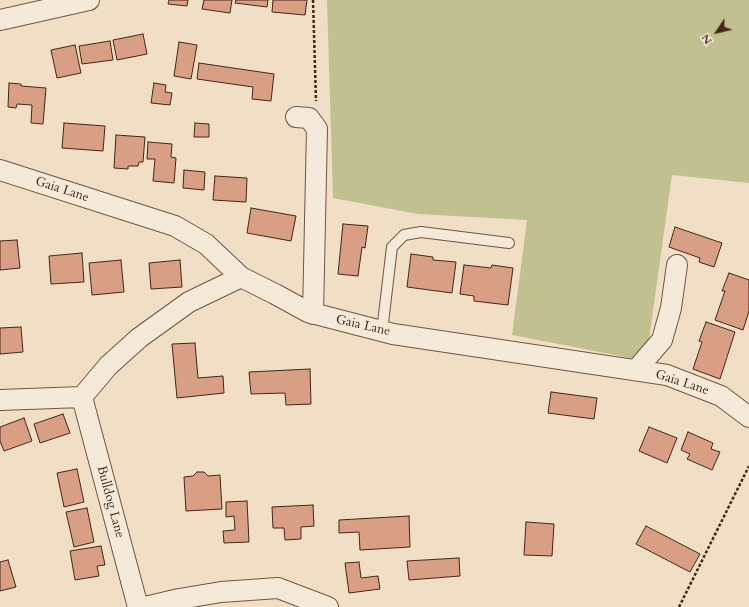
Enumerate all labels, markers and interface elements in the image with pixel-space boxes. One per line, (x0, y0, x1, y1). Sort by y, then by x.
north arrow (697, 12, 737, 52)
text: N (698, 31, 716, 47)
street label: Gaia Lane (33, 174, 91, 206)
street label: Gaia Lane (334, 312, 392, 340)
street label: Gaia Lane (653, 367, 711, 399)
street label: Bulldog Lane (93, 464, 127, 540)

